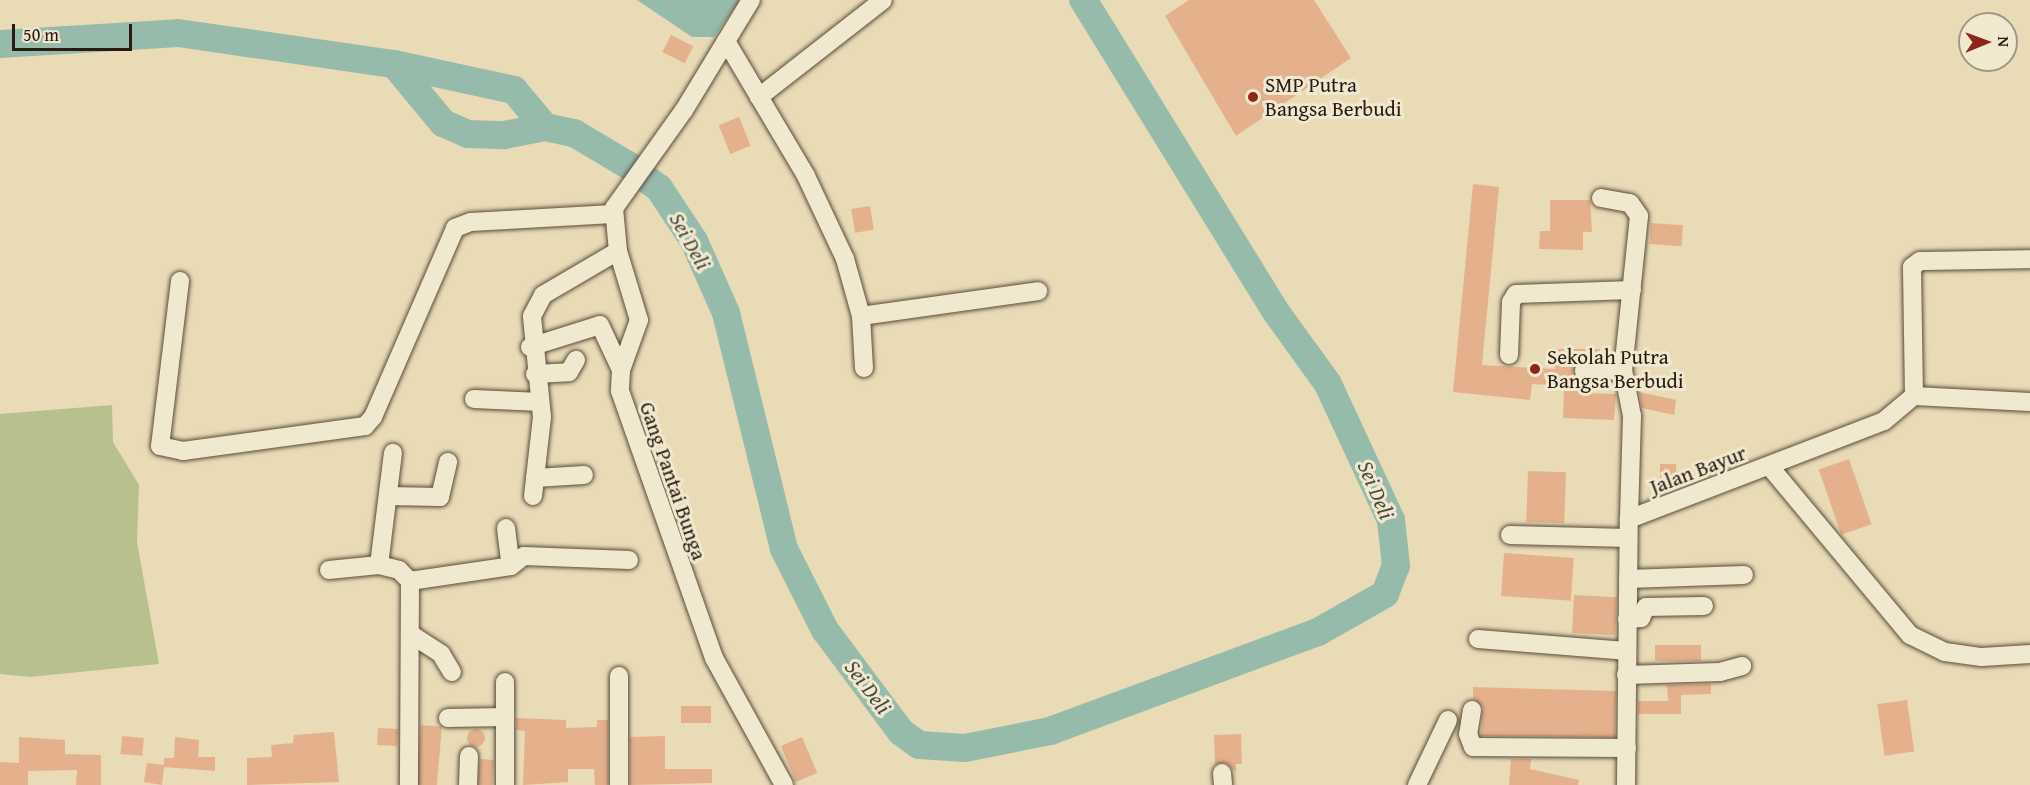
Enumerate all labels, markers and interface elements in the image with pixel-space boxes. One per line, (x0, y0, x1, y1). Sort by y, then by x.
scale bar (15, 12, 135, 50)
north arrow (1958, 12, 2018, 72)
text: 50 m (23, 21, 59, 48)
text: N (1992, 36, 2016, 47)
place label: SMP Putra Bangsa Berbudi (1265, 72, 1402, 122)
marker: SMP Putra Bangsa Berbudi (1246, 90, 1260, 104)
water label: Sei Deli (664, 208, 716, 274)
place label: Sekolah Putra Bangsa Berbudi (1547, 344, 1684, 394)
marker: Sekolah Putra Bangsa Berbudi (1528, 362, 1542, 376)
street label: Gang Pantai Bunga (634, 399, 712, 563)
street label: Jalan Bayur (1646, 440, 1750, 500)
water label: Sei Deli (1352, 457, 1400, 523)
water label: Sei Deli (839, 655, 897, 719)

